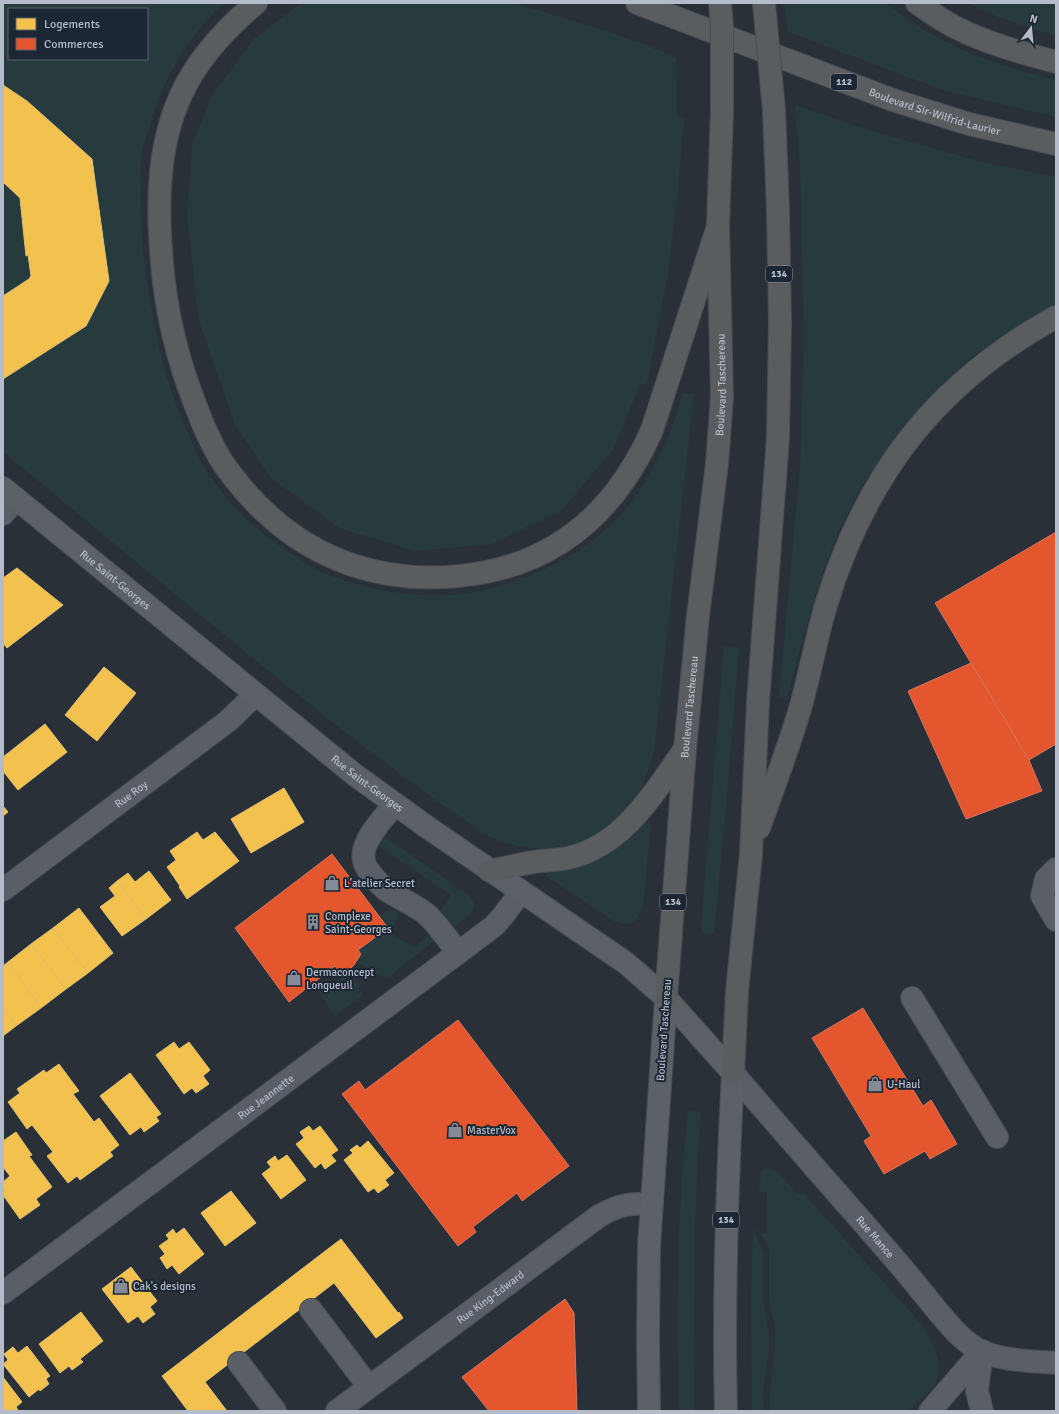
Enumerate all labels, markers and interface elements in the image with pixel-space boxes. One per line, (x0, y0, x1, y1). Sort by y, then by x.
legend (8, 8, 148, 60)
north arrow (1011, 8, 1051, 48)
text: N (1028, 12, 1039, 26)
text: Logements (44, 17, 100, 32)
text: Commerces (44, 37, 104, 52)
road number: 112 (831, 74, 857, 90)
street label: Boulevard Sir-Wilfrid-Laurier (867, 85, 1002, 138)
road number: 134 (766, 266, 792, 282)
street label: Boulevard Taschereau (713, 333, 729, 436)
street label: Rue Saint-Georges (77, 547, 153, 612)
street label: Boulevard Taschereau (678, 655, 701, 758)
street label: Rue Saint-Georges (329, 752, 406, 815)
street label: Rue Roy (112, 777, 151, 810)
shop icon: L'atelier Secret (323, 874, 341, 892)
place label: L'atelier Secret (344, 877, 415, 890)
road number: 134 (660, 894, 686, 910)
place label: Complexe Saint-Georges (325, 910, 392, 936)
building icon: Complexe Saint-Georges (304, 913, 322, 931)
place label: Dermaconcept Longueuil (306, 966, 374, 992)
shop icon: Dermaconcept Longueuil (285, 969, 303, 987)
street label: Boulevard Taschereau (654, 979, 674, 1081)
street label: Rue Jeannette (235, 1071, 296, 1122)
shop icon: U-Haul (866, 1075, 884, 1093)
place label: U-Haul (887, 1078, 920, 1091)
shop icon: MasterVox (446, 1121, 464, 1139)
place label: MasterVox (467, 1124, 516, 1137)
road number: 134 (713, 1212, 739, 1228)
street label: Rue Mance (853, 1213, 897, 1260)
street label: Rue King-Edward (454, 1268, 527, 1326)
shop icon: Cak's designs (112, 1277, 130, 1295)
place label: Cak's designs (133, 1280, 196, 1293)

